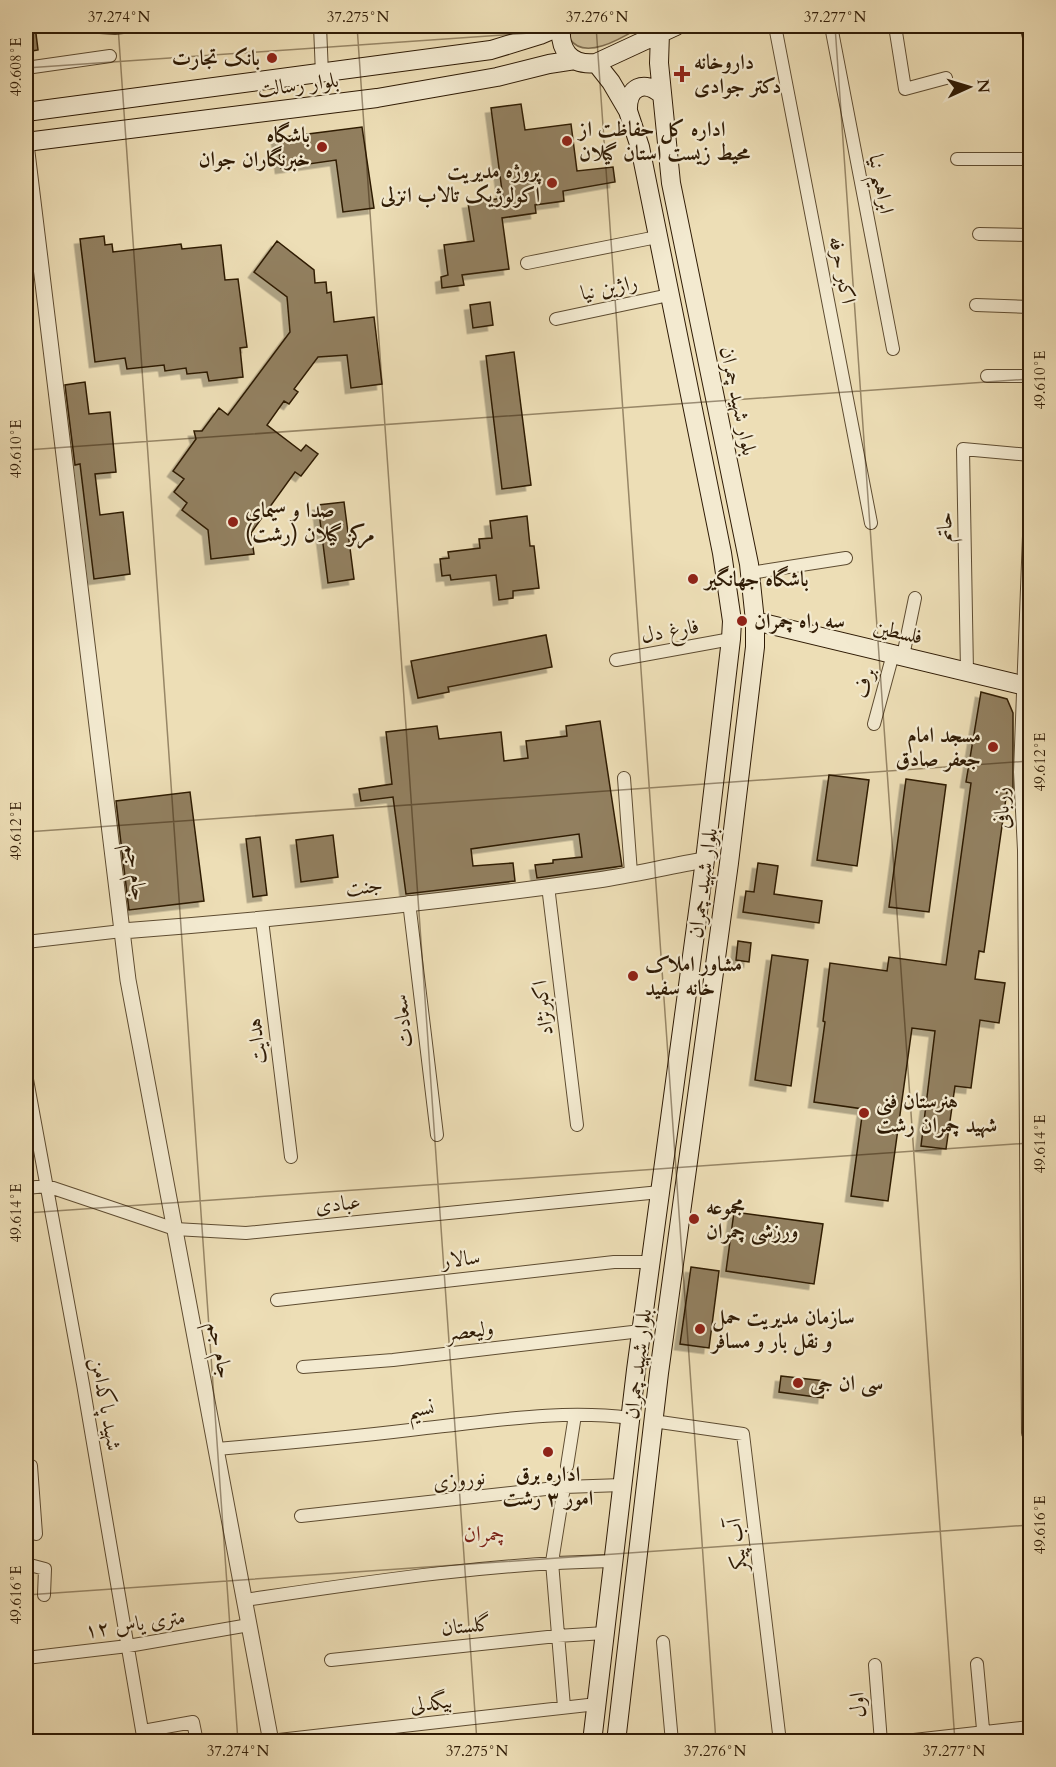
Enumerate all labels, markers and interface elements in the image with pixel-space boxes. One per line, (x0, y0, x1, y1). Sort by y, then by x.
text: 37.274°N (88, 7, 151, 27)
text: 37.275°N (327, 7, 390, 27)
text: 37.276°N (566, 7, 629, 27)
text: 37.277°N (804, 7, 867, 27)
text: 49.608°E (6, 37, 26, 97)
place label: بانک تجارت (172, 44, 260, 73)
place label: داروخانه دکتر جوادی (694, 48, 781, 101)
marker: بانک تجارت (265, 51, 279, 65)
north arrow (939, 57, 999, 117)
street label: بلوار رسالت (256, 66, 340, 104)
marker: داروخانه دکتر جوادی (675, 67, 689, 81)
text: N (972, 78, 994, 94)
place label: اداره کل حفاظت از محیط زیست استان گیلان (577, 115, 751, 168)
place label: باشگاه خبرنگاران جوان (199, 121, 310, 174)
marker: اداره کل حفاظت از محیط زیست استان گیلان (560, 134, 574, 148)
marker: باشگاه خبرنگاران جوان (315, 140, 329, 154)
street label: ابراهیم نیا (855, 152, 901, 217)
place label: پروژه مدیریت اکولوژیک تالاب انزلی (380, 157, 542, 210)
marker: پروژه مدیریت اکولوژیک تالاب انزلی (545, 176, 559, 190)
street label: اکبر حرفه (821, 234, 863, 306)
street label: راژین نیا (578, 268, 640, 308)
street label: بلوار شهید چمران (712, 344, 764, 458)
text: 49.610°E (1030, 350, 1050, 410)
text: 49.610°E (6, 419, 26, 479)
place label: صدا و سیمای مرکز گیلان (رشت) (245, 496, 375, 549)
street label: حاتم (930, 512, 963, 542)
marker: صدا و سیمای مرکز گیلان (رشت) (226, 515, 240, 529)
place label: باشگاه جهانگیر (703, 565, 809, 594)
marker: باشگاه جهانگیر (686, 572, 700, 586)
place label: سه راه چمران (754, 607, 845, 636)
street label: فارغ دل (639, 612, 702, 653)
street label: فلسطین (870, 612, 926, 652)
marker: سه راه چمران (735, 614, 749, 628)
street label: برف (847, 664, 883, 702)
place label: مسجد امام جعفر صادق (895, 721, 981, 774)
text: 49.612°E (1030, 732, 1050, 792)
marker: مسجد امام جعفر صادق (986, 740, 1000, 754)
street label: زربافی (987, 786, 1017, 830)
text: 49.612°E (6, 801, 26, 861)
street label: بلوار شهید چمران (681, 826, 725, 940)
street label: جام جم (113, 842, 154, 903)
street label: جنت (344, 870, 384, 904)
place label: مشاور املاک خانه سفید (645, 950, 742, 1003)
marker: مشاور املاک خانه سفید (626, 969, 640, 983)
street label: اکبرنژاد (525, 979, 561, 1037)
street label: سعادت (385, 993, 421, 1049)
street label: هدایت (240, 1016, 274, 1066)
place label: هنرستان فنی شهید چمران رشت (876, 1087, 997, 1140)
marker: هنرستان فنی شهید چمران رشت (857, 1106, 871, 1120)
text: 49.614°E (1030, 1114, 1050, 1174)
text: 49.614°E (6, 1183, 26, 1243)
street label: عبادی (314, 1187, 362, 1221)
place label: مجموعه ورزشی چمران (706, 1193, 798, 1246)
marker: مجموعه ورزشی چمران (687, 1212, 701, 1226)
street label: سالار (438, 1243, 482, 1276)
place label: سازمان مدیریت حمل و نقل بار و مسافر (710, 1303, 855, 1356)
street label: بلوار شهید چمران (617, 1307, 659, 1421)
street label: ولیعصر (443, 1314, 495, 1349)
street label: جام جم (195, 1319, 240, 1382)
marker: سازمان مدیریت حمل و نقل بار و مسافر (693, 1322, 707, 1336)
street label: شهید پاکدامن (84, 1355, 128, 1453)
place label: سی ان جی (809, 1369, 883, 1398)
marker: سی ان جی (791, 1376, 805, 1390)
street label: نسیم (406, 1393, 437, 1431)
marker: اداره برق امور ۳ رشت (541, 1445, 555, 1459)
place label: اداره برق امور ۳ رشت (503, 1460, 593, 1513)
street label: نوروزی (431, 1463, 487, 1497)
text: 49.616°E (1030, 1495, 1050, 1555)
street label: آب پیکر (719, 1514, 755, 1575)
district label: چمران (464, 1519, 504, 1549)
text: 49.616°E (6, 1565, 26, 1625)
street label: ۱۲ متری یاس (83, 1603, 187, 1645)
street label: گلستان (440, 1609, 492, 1643)
street label: بیگدلی (409, 1686, 453, 1720)
street label: اول (842, 1691, 874, 1719)
text: 37.274°N (207, 1741, 270, 1761)
text: 37.275°N (446, 1741, 509, 1761)
text: 37.276°N (684, 1741, 747, 1761)
text: 37.277°N (923, 1741, 986, 1761)

